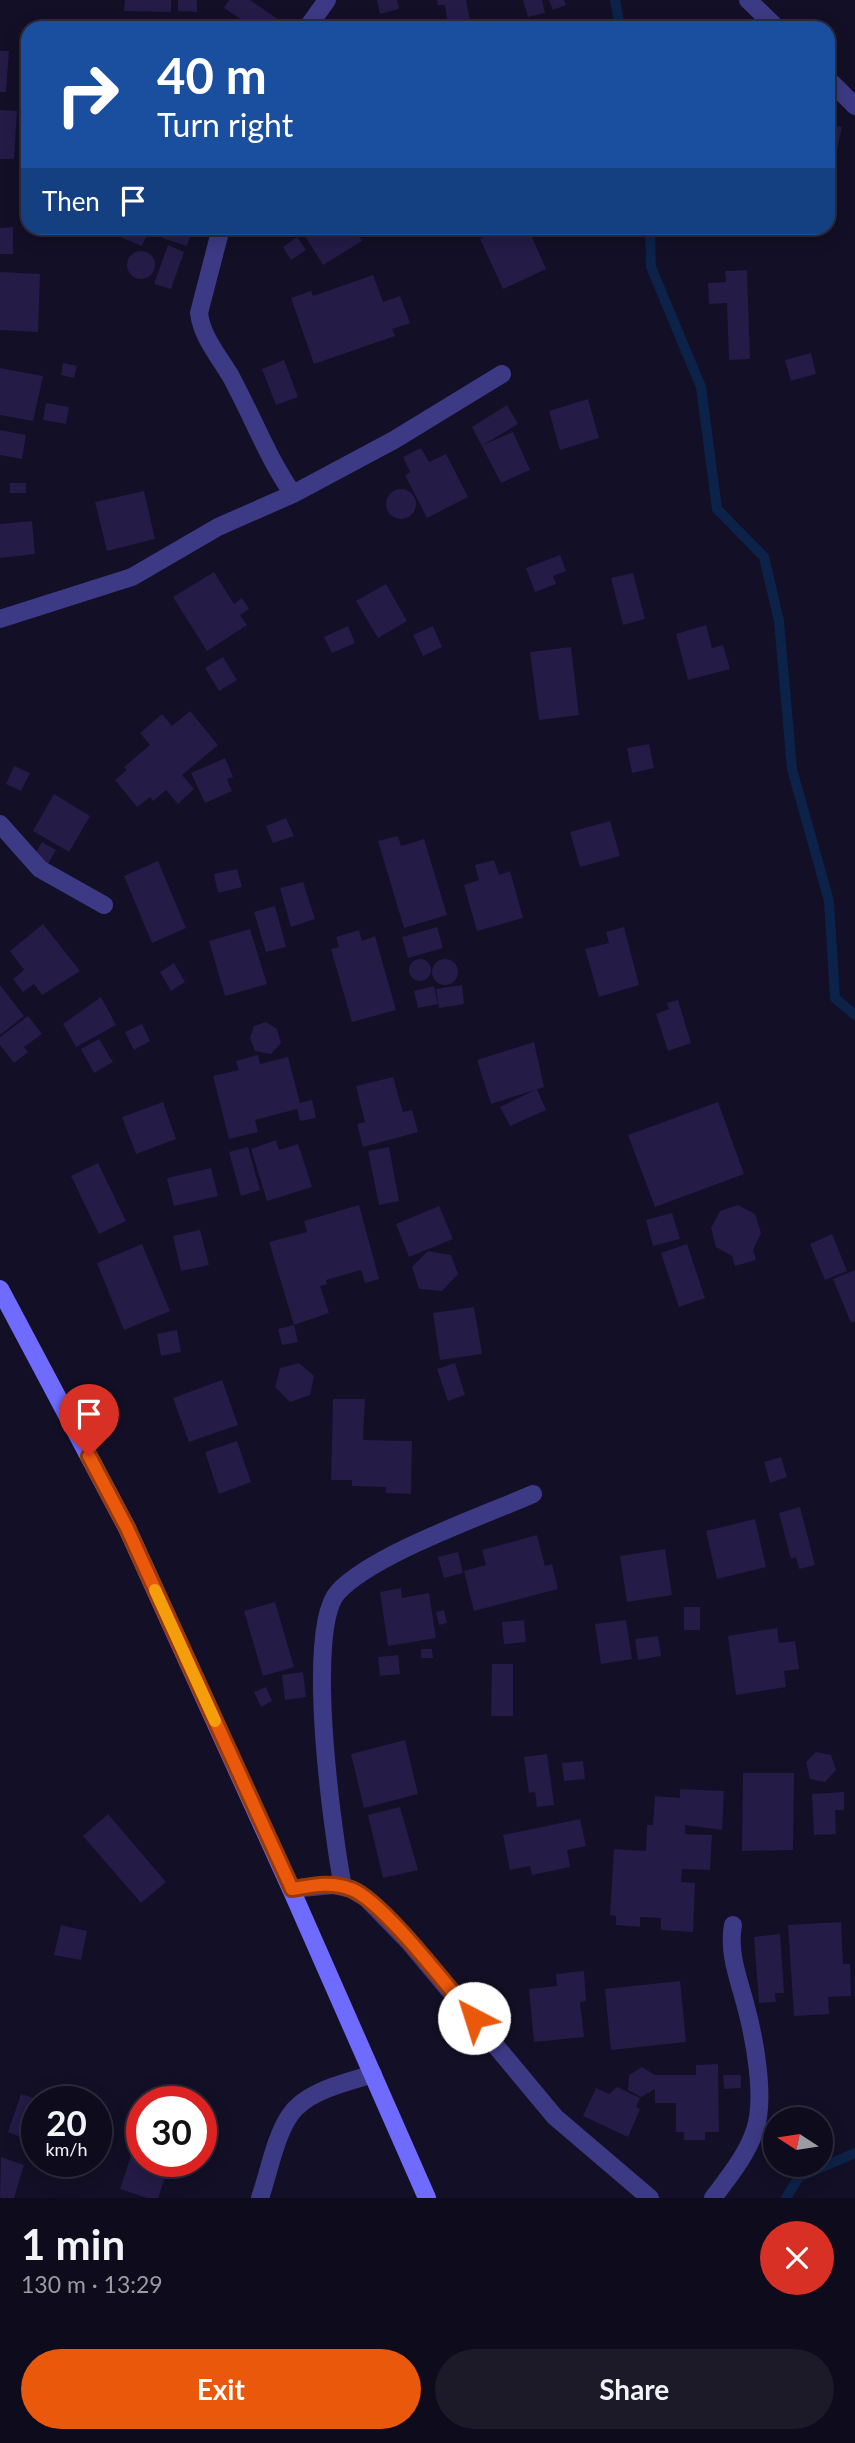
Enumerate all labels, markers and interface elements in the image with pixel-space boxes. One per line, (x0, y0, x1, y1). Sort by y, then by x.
text: 40 m (157, 46, 267, 104)
icon: right (42, 49, 133, 140)
text: Turn right (157, 105, 293, 144)
icon: arrive (114, 182, 152, 220)
text: Then (42, 185, 100, 217)
pin (59, 1384, 119, 1456)
icon: arrive (70, 1395, 108, 1433)
position arrow (437, 1981, 511, 2055)
speed limit sign: 30 (126, 2086, 217, 2177)
text: 20 (46, 2101, 87, 2143)
north arrow (763, 2107, 833, 2177)
map controls (763, 2107, 833, 2177)
text: km/h (45, 2138, 88, 2160)
text: 1 min (21, 2219, 125, 2269)
button: close (760, 2221, 834, 2295)
text: 130 m · 13:29 (21, 2270, 163, 2298)
button: Exit (21, 2349, 421, 2429)
button: Share (435, 2349, 834, 2429)

